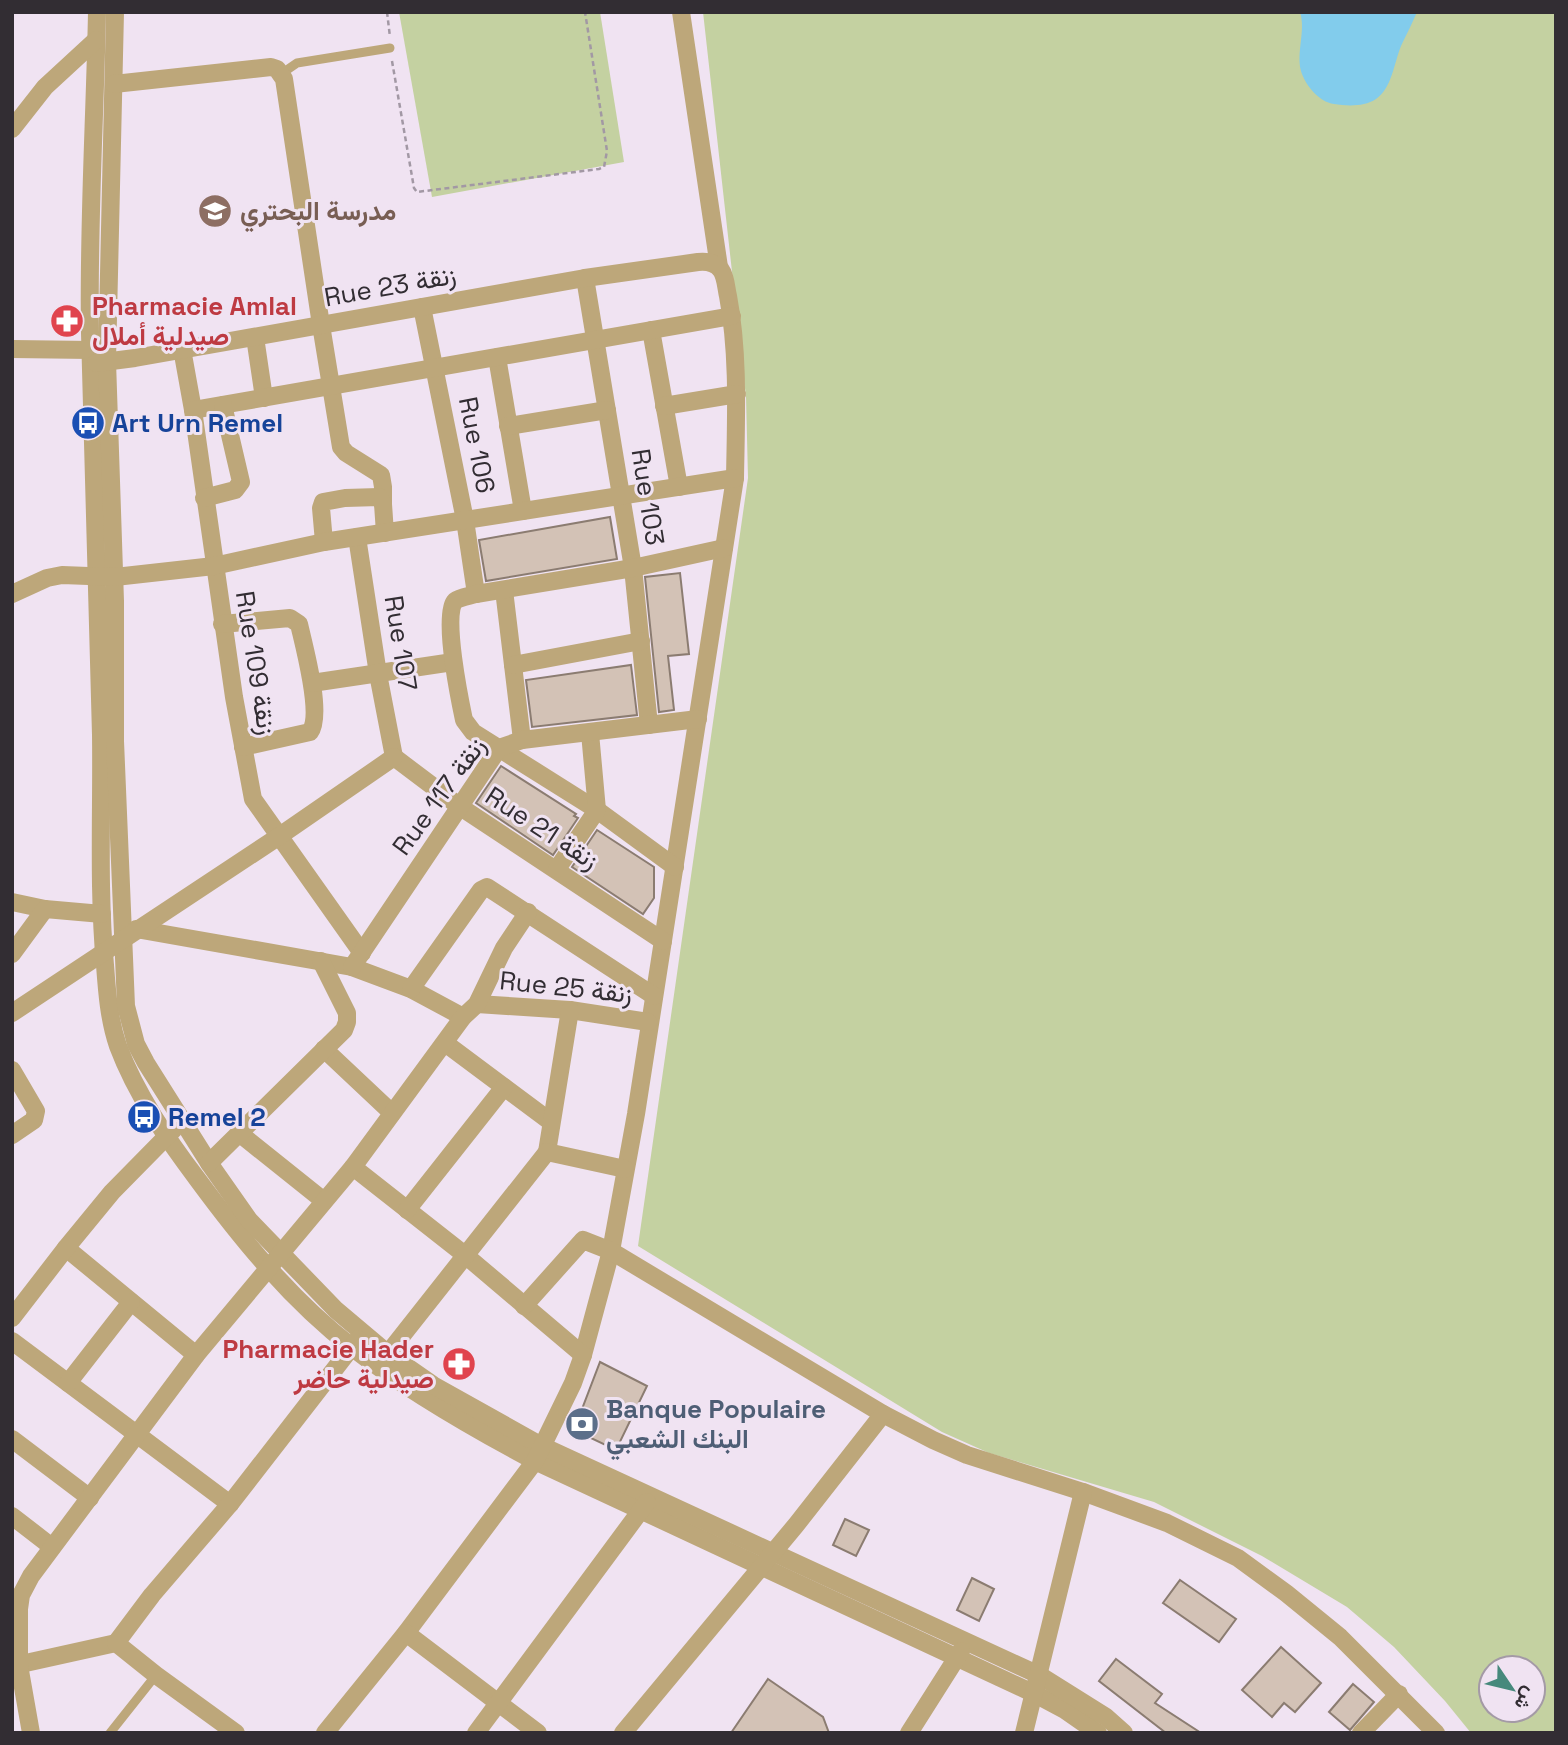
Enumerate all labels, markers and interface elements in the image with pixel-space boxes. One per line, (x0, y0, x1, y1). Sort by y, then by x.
school or university icon: مدرسة البحتري (196, 192, 234, 230)
place label: مدرسة البحتري (240, 194, 397, 233)
street label: Rue 23 زنقة (321, 258, 459, 314)
place label: Pharmacie Amlal صيدلية أملال (92, 289, 297, 353)
pharmacy icon: Pharmacie Amlal صيدلية أملال (48, 302, 86, 340)
street label: Rue 106 (451, 394, 503, 496)
bus stop icon: Art Urn Remel (69, 404, 107, 442)
place label: Art Urn Remel (112, 406, 283, 440)
street label: Rue 103 (624, 446, 672, 548)
street label: Rue 109 زنقة (228, 588, 284, 738)
street label: Rue 107 (377, 593, 425, 693)
street label: Rue 117 زنقة (385, 730, 493, 862)
street label: Rue 21 زنقة (479, 779, 605, 877)
street label: Rue 25 زنقة (498, 963, 634, 1011)
bus stop icon: Remel 2 (125, 1098, 163, 1136)
place label: Remel 2 (168, 1100, 266, 1134)
place label: Pharmacie Hader صيدلية حاضر (223, 1332, 434, 1396)
pharmacy icon: Pharmacie Hader صيدلية حاضر (440, 1345, 478, 1383)
place label: Banque Populaire البنك الشعبي (606, 1392, 826, 1461)
bank icon: Banque Populaire البنك الشعبي (563, 1405, 601, 1443)
north arrow (1477, 1654, 1547, 1724)
text: ش (1509, 1682, 1542, 1715)

